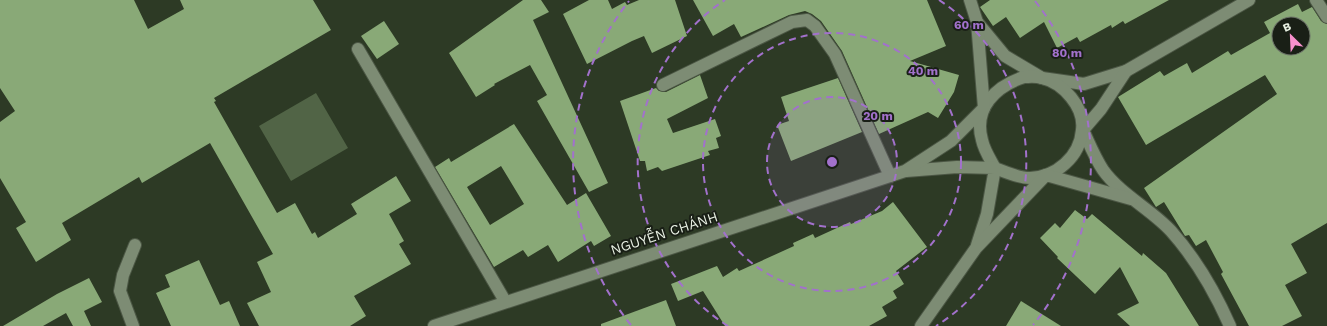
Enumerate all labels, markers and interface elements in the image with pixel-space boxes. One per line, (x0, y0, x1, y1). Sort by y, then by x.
north arrow (1271, 16, 1311, 56)
text: 60 m (954, 18, 984, 32)
text: B (1281, 20, 1294, 35)
text: 80 m (1052, 46, 1082, 60)
text: 40 m (908, 64, 938, 78)
text: 20 m (863, 109, 893, 123)
centre of rings (825, 155, 839, 169)
street label: NGUYỄN CHÁNH (608, 206, 720, 258)

